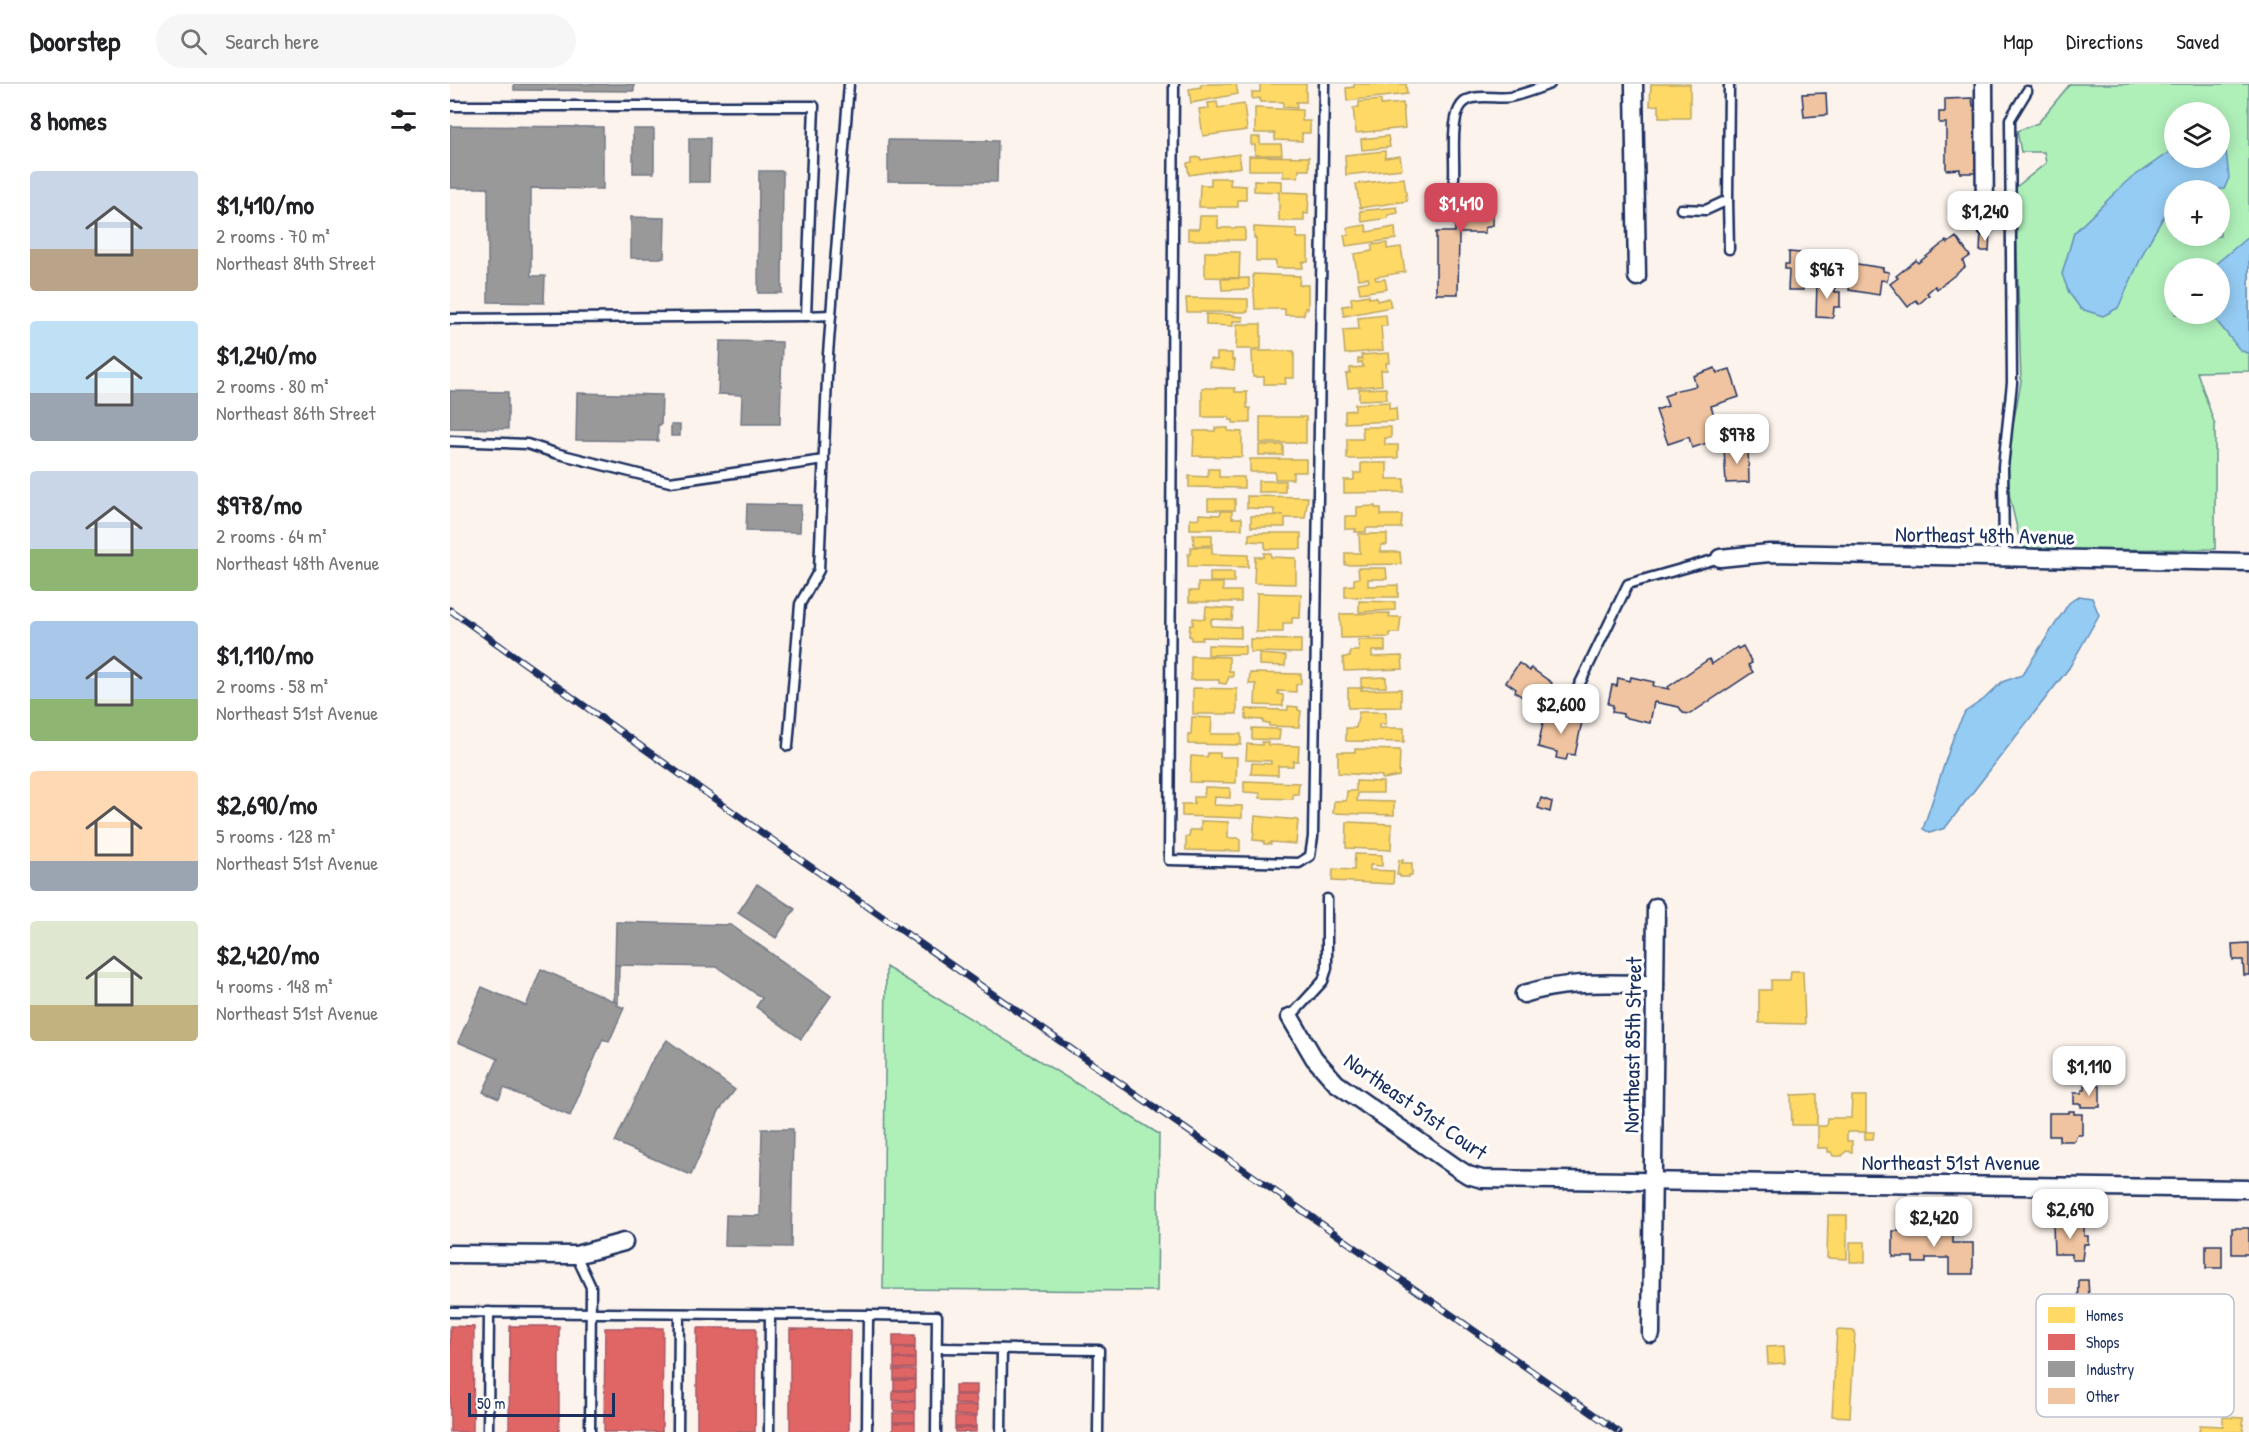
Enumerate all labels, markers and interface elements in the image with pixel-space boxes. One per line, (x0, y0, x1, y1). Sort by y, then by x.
search box (156, 14, 576, 68)
text: Doorstep (30, 22, 120, 60)
icon: search (177, 25, 210, 58)
text: Search here (225, 26, 319, 56)
text: Map (2003, 27, 2033, 56)
text: Directions (2066, 27, 2143, 56)
text: Saved (2176, 27, 2219, 56)
map controls (2164, 102, 2230, 324)
button: layers (2164, 102, 2230, 168)
text: 8 homes (30, 103, 107, 138)
icon: filters (387, 104, 420, 137)
button: + (2164, 180, 2230, 246)
pin: $1,410 (1412, 183, 1510, 234)
text: $1,410/mo (216, 187, 314, 222)
text: $1,410 (1438, 189, 1484, 216)
pin: $1,240 (1936, 191, 2034, 242)
icon: home (78, 195, 150, 267)
text: $1,240 (1961, 197, 2009, 224)
text: 2 rooms · 70 m² (216, 222, 330, 249)
text: Northeast 84th Street (216, 249, 375, 276)
pin: $967 (1791, 249, 1863, 300)
text: $967 (1809, 255, 1845, 282)
button: − (2164, 258, 2230, 324)
text: $1,240/mo (216, 337, 317, 372)
icon: home (78, 345, 150, 417)
text: 2 rooms · 80 m² (216, 372, 329, 399)
text: Northeast 86th Street (216, 399, 376, 426)
pin: $978 (1701, 414, 1773, 465)
text: $978 (1719, 420, 1755, 447)
text: $978/mo (216, 487, 302, 522)
icon: home (78, 495, 150, 567)
street label: Northeast 48th Avenue (1895, 518, 2075, 552)
text: 2 rooms · 64 m² (216, 522, 327, 549)
text: Northeast 48th Avenue (216, 549, 379, 576)
text: $1,110/mo (216, 637, 314, 672)
icon: home (78, 645, 150, 717)
text: 2 rooms · 58 m² (216, 672, 328, 699)
pin: $2,600 (1512, 684, 1610, 735)
text: $2,600 (1536, 690, 1586, 717)
text: Northeast 51st Avenue (216, 699, 378, 726)
text: $2,690/mo (216, 787, 317, 822)
icon: home (78, 795, 150, 867)
text: 5 rooms · 128 m² (216, 822, 335, 849)
text: Northeast 51st Avenue (216, 849, 378, 876)
text: $2,420/mo (216, 937, 319, 972)
icon: home (78, 945, 150, 1017)
street label: Northeast 85th Street (1615, 956, 1649, 1133)
text: 4 rooms · 148 m² (216, 972, 333, 999)
text: Northeast 51st Avenue (216, 999, 378, 1026)
street label: Northeast 51st Court (1338, 1045, 1494, 1167)
pin: $1,110 (2040, 1046, 2138, 1097)
text: $1,110 (2067, 1052, 2111, 1079)
street label: Northeast 51st Avenue (1862, 1147, 2040, 1177)
pin: $2,690 (2021, 1189, 2119, 1240)
text: $2,690 (2046, 1195, 2094, 1222)
pin: $2,420 (1885, 1197, 1983, 1248)
text: $2,420 (1909, 1203, 1959, 1230)
legend (2036, 1294, 2234, 1417)
text: Homes (2086, 1304, 2123, 1326)
text: Shops (2086, 1331, 2120, 1353)
text: Industry (2086, 1358, 2134, 1380)
text: Other (2086, 1385, 2120, 1407)
scale bar (468, 1390, 615, 1418)
text: 50 m (477, 1392, 506, 1414)

